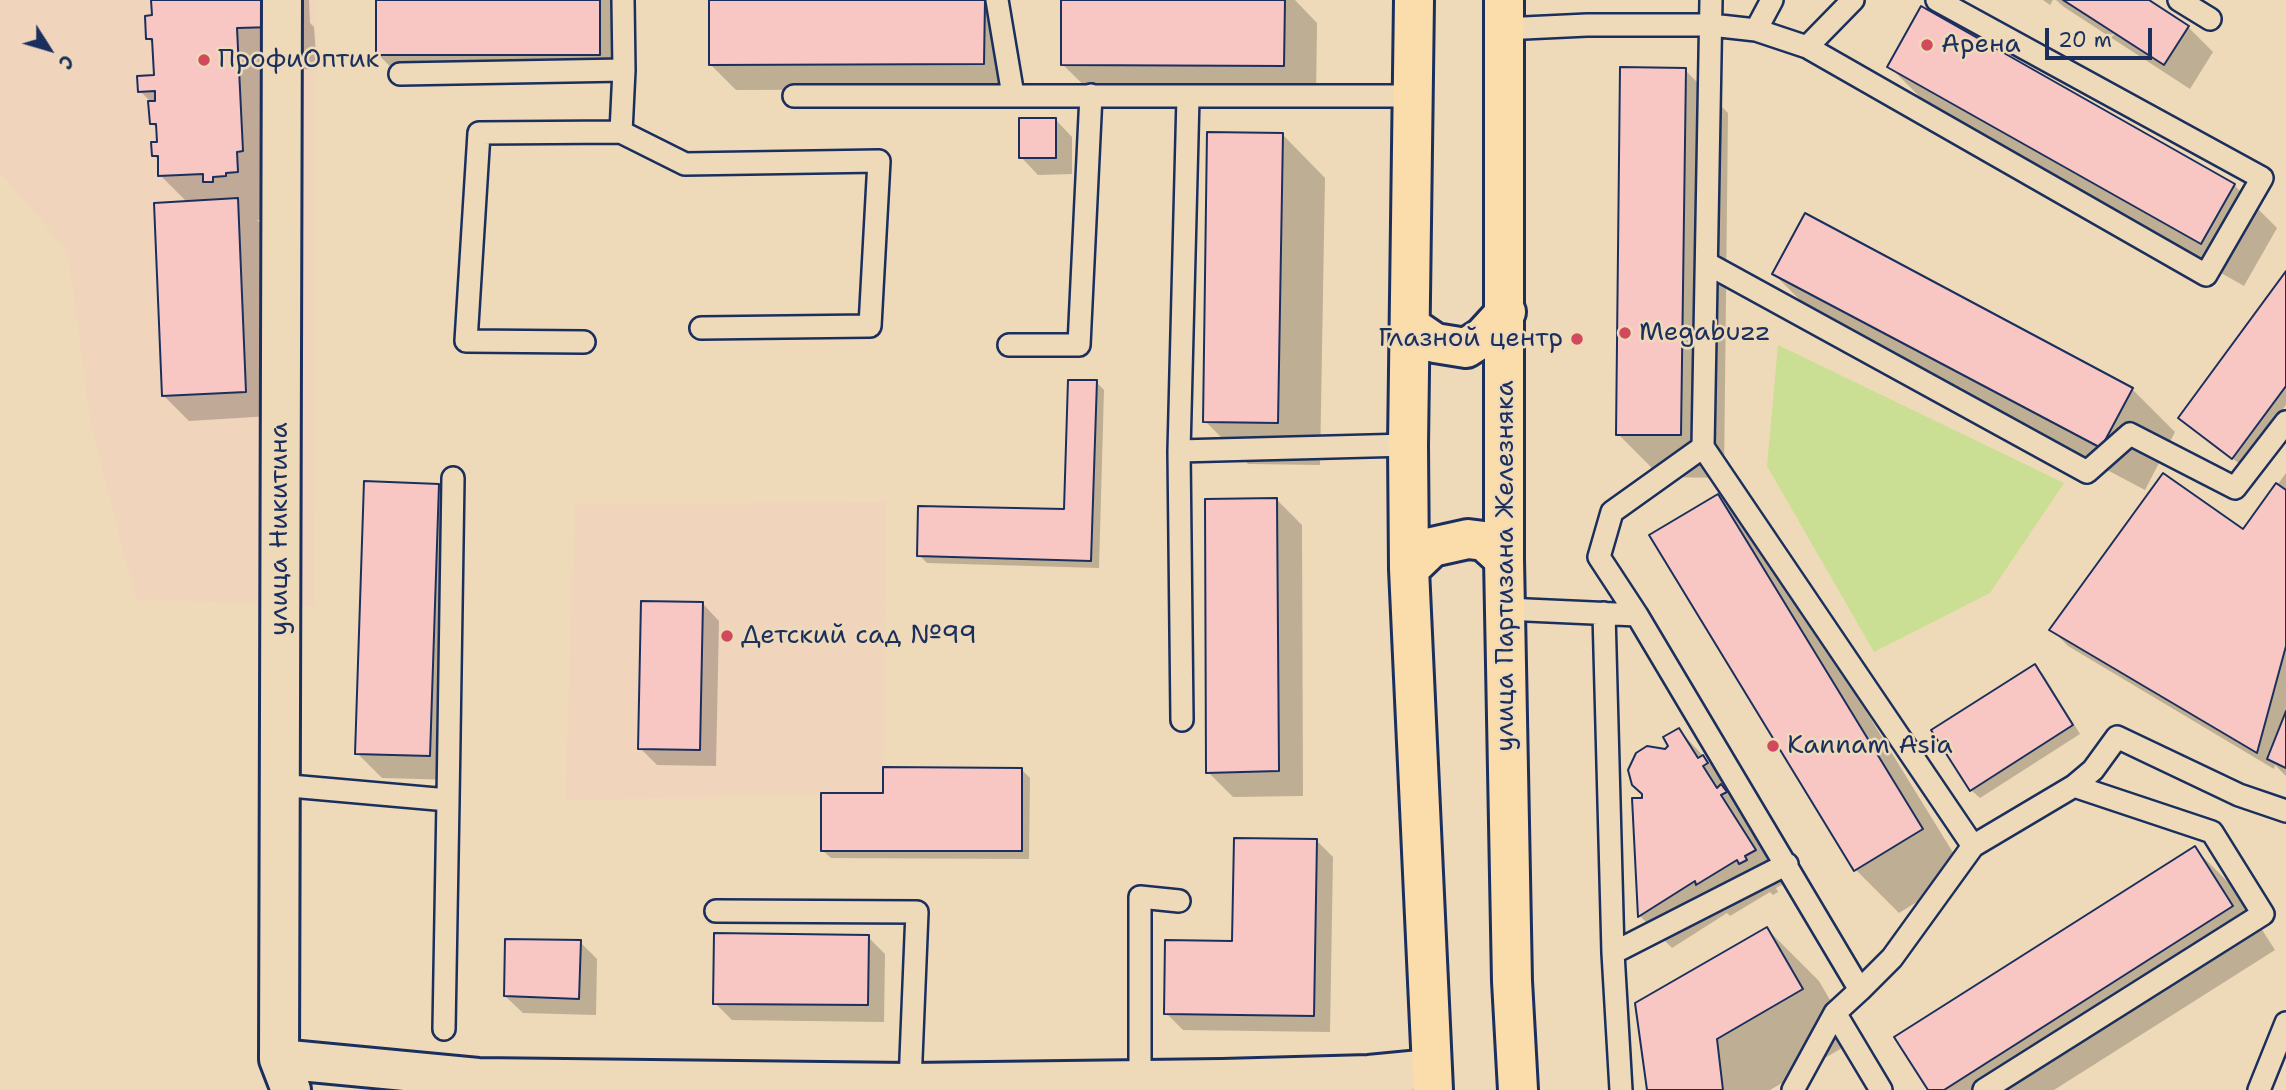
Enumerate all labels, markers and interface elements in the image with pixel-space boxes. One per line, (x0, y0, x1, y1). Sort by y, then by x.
north arrow (14, 14, 84, 84)
scale bar (2048, 14, 2155, 58)
text: 20 m (2058, 26, 2112, 54)
place label: Арена (1941, 29, 2021, 61)
marker: Арена (1919, 37, 1935, 53)
place label: ПрофиОптик (218, 44, 379, 76)
text: С (53, 50, 80, 74)
marker: ПрофиОптик (196, 52, 212, 68)
place label: Megabuzz (1639, 317, 1771, 349)
place label: Глазной центр (1378, 323, 1563, 355)
marker: Megabuzz (1617, 325, 1633, 341)
marker: Глазной центр (1569, 331, 1585, 347)
street label: улица Партизана Железняка (1490, 380, 1522, 752)
street label: улица Никитина (264, 422, 296, 636)
place label: Детский сад №99 (741, 620, 977, 652)
marker: Детский сад №99 (719, 628, 735, 644)
place label: Kannam Asia (1787, 730, 1953, 762)
marker: Kannam Asia (1765, 738, 1781, 754)

